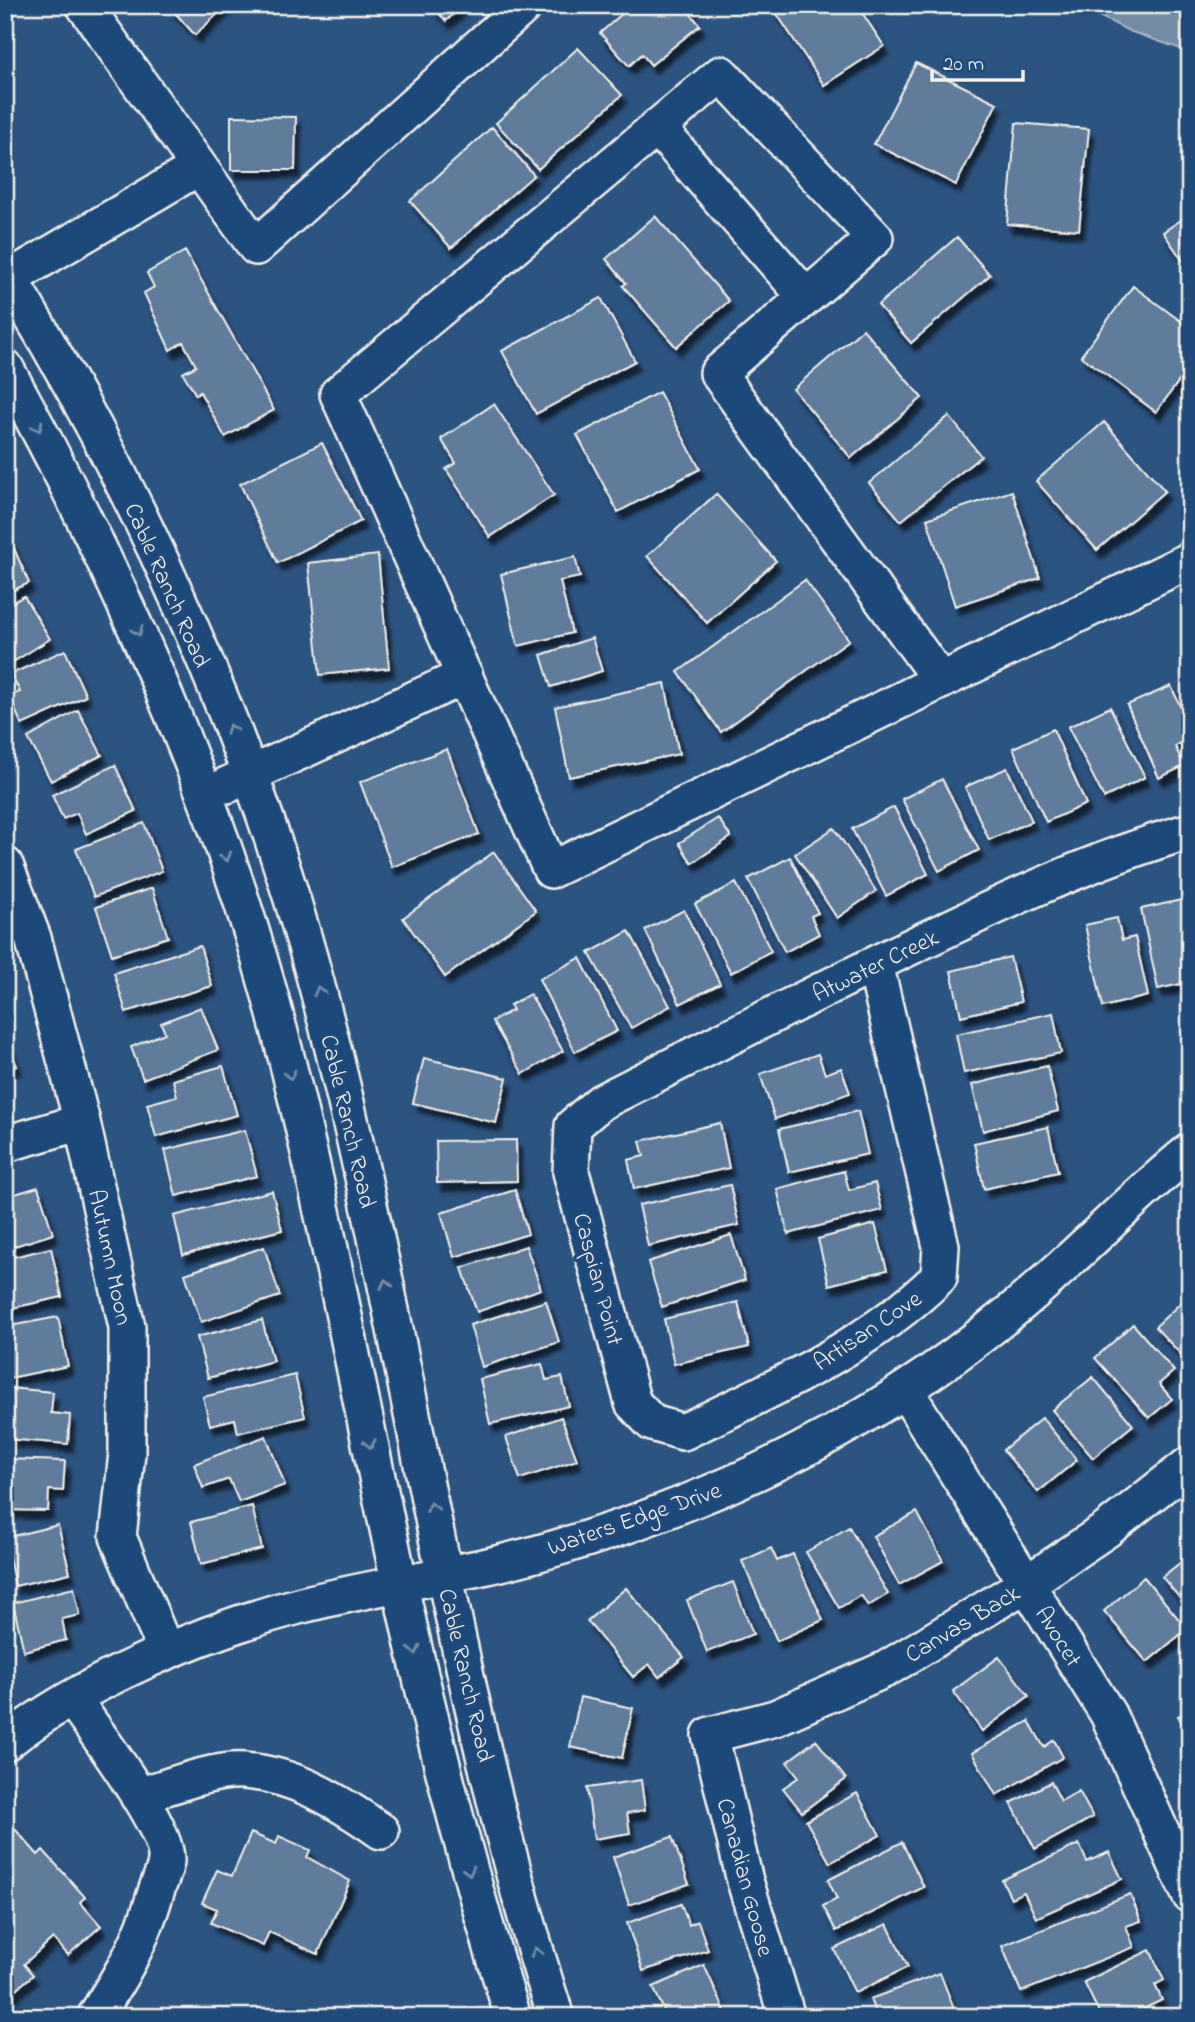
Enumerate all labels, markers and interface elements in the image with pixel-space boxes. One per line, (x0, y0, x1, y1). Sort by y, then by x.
scale bar (932, 38, 1024, 82)
text: 20 m (943, 50, 984, 80)
one-way arrow (29, 420, 43, 432)
street label: Cable Ranch Road (114, 498, 218, 675)
one-way arrow (130, 624, 144, 636)
one-way arrow (225, 724, 239, 736)
one-way arrow (218, 850, 232, 862)
street label: Atwater Creek (807, 921, 946, 1013)
one-way arrow (312, 985, 327, 997)
street label: Cable Ranch Road (310, 1031, 384, 1212)
one-way arrow (282, 1069, 296, 1081)
street label: Autumn Moon (77, 1186, 140, 1329)
street label: Caspian Point (562, 1210, 631, 1350)
one-way arrow (379, 1278, 394, 1290)
street label: Artisan Cove (807, 1283, 930, 1381)
one-way arrow (362, 1438, 377, 1450)
street label: Waters Edge Drive (543, 1474, 727, 1566)
one-way arrow (425, 1501, 440, 1513)
street label: Canvas Back (899, 1577, 1028, 1673)
street label: Cable Ranch Road (428, 1585, 502, 1766)
street label: Avocet (1025, 1600, 1089, 1675)
one-way arrow (407, 1644, 421, 1656)
street label: Canadian Goose (706, 1795, 782, 1961)
one-way arrow (461, 1865, 476, 1877)
one-way arrow (530, 1946, 545, 1958)

